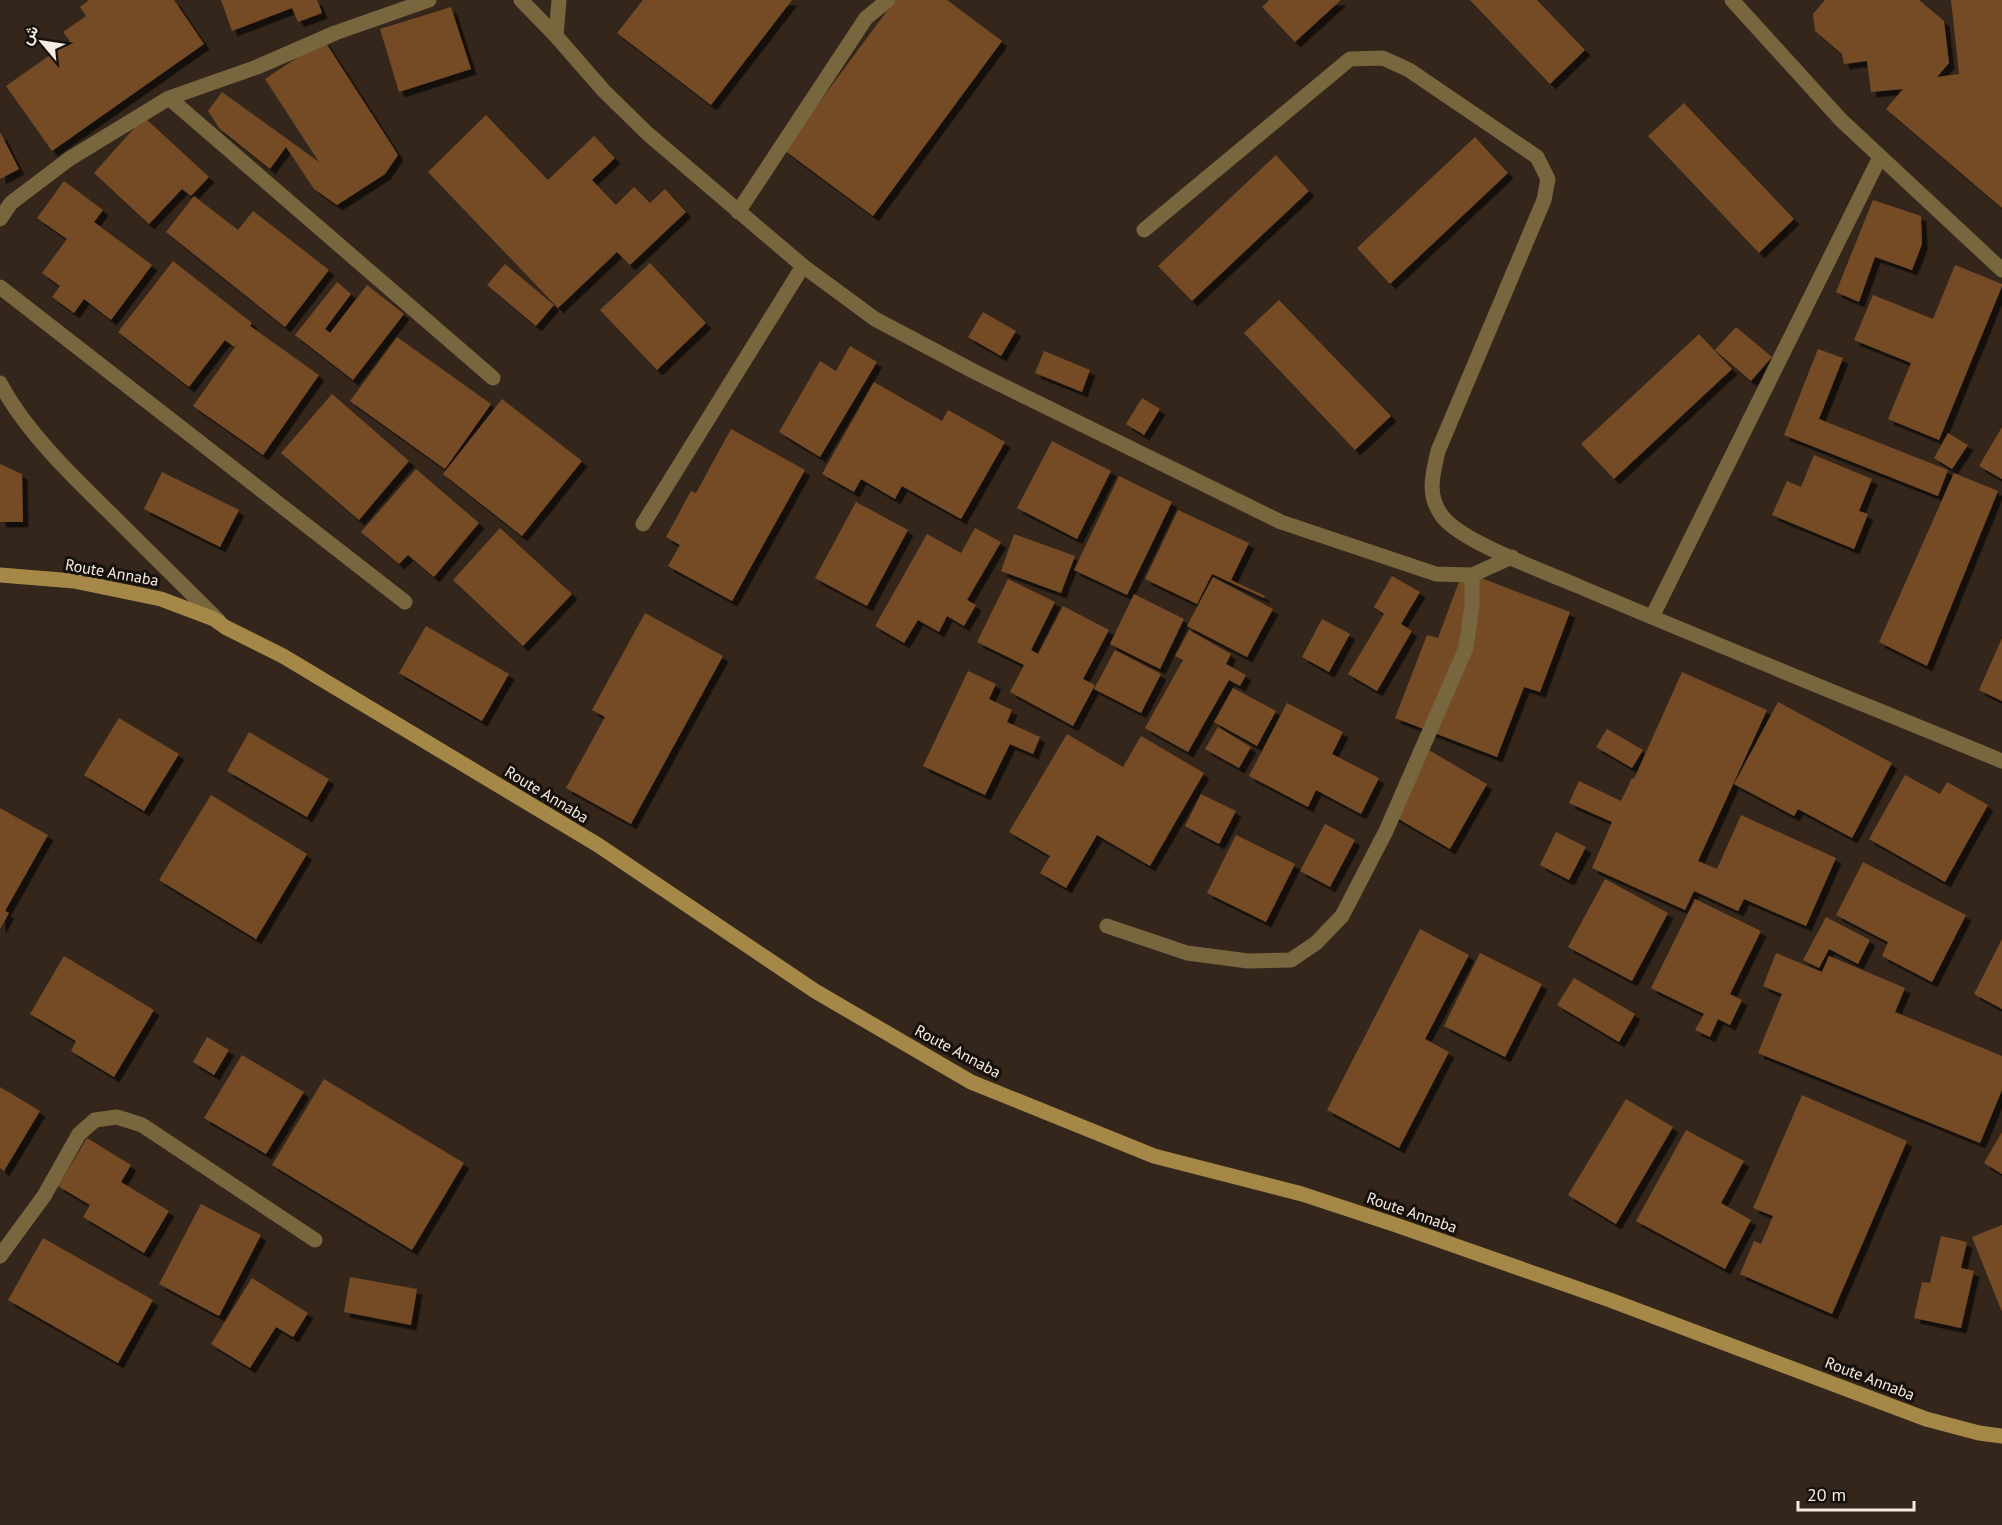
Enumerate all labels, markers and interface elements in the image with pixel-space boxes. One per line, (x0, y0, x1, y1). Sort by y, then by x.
north arrow (12, 12, 72, 72)
text: ش (15, 21, 42, 48)
street label: Route Annaba (64, 554, 160, 590)
street label: Route Annaba (501, 761, 593, 827)
street label: Route Annaba (912, 1020, 1004, 1082)
street label: Route Annaba (1364, 1187, 1460, 1237)
street label: Route Annaba (1822, 1352, 1918, 1404)
scale bar (1798, 1474, 1914, 1512)
text: 20 m (1807, 1483, 1846, 1506)

